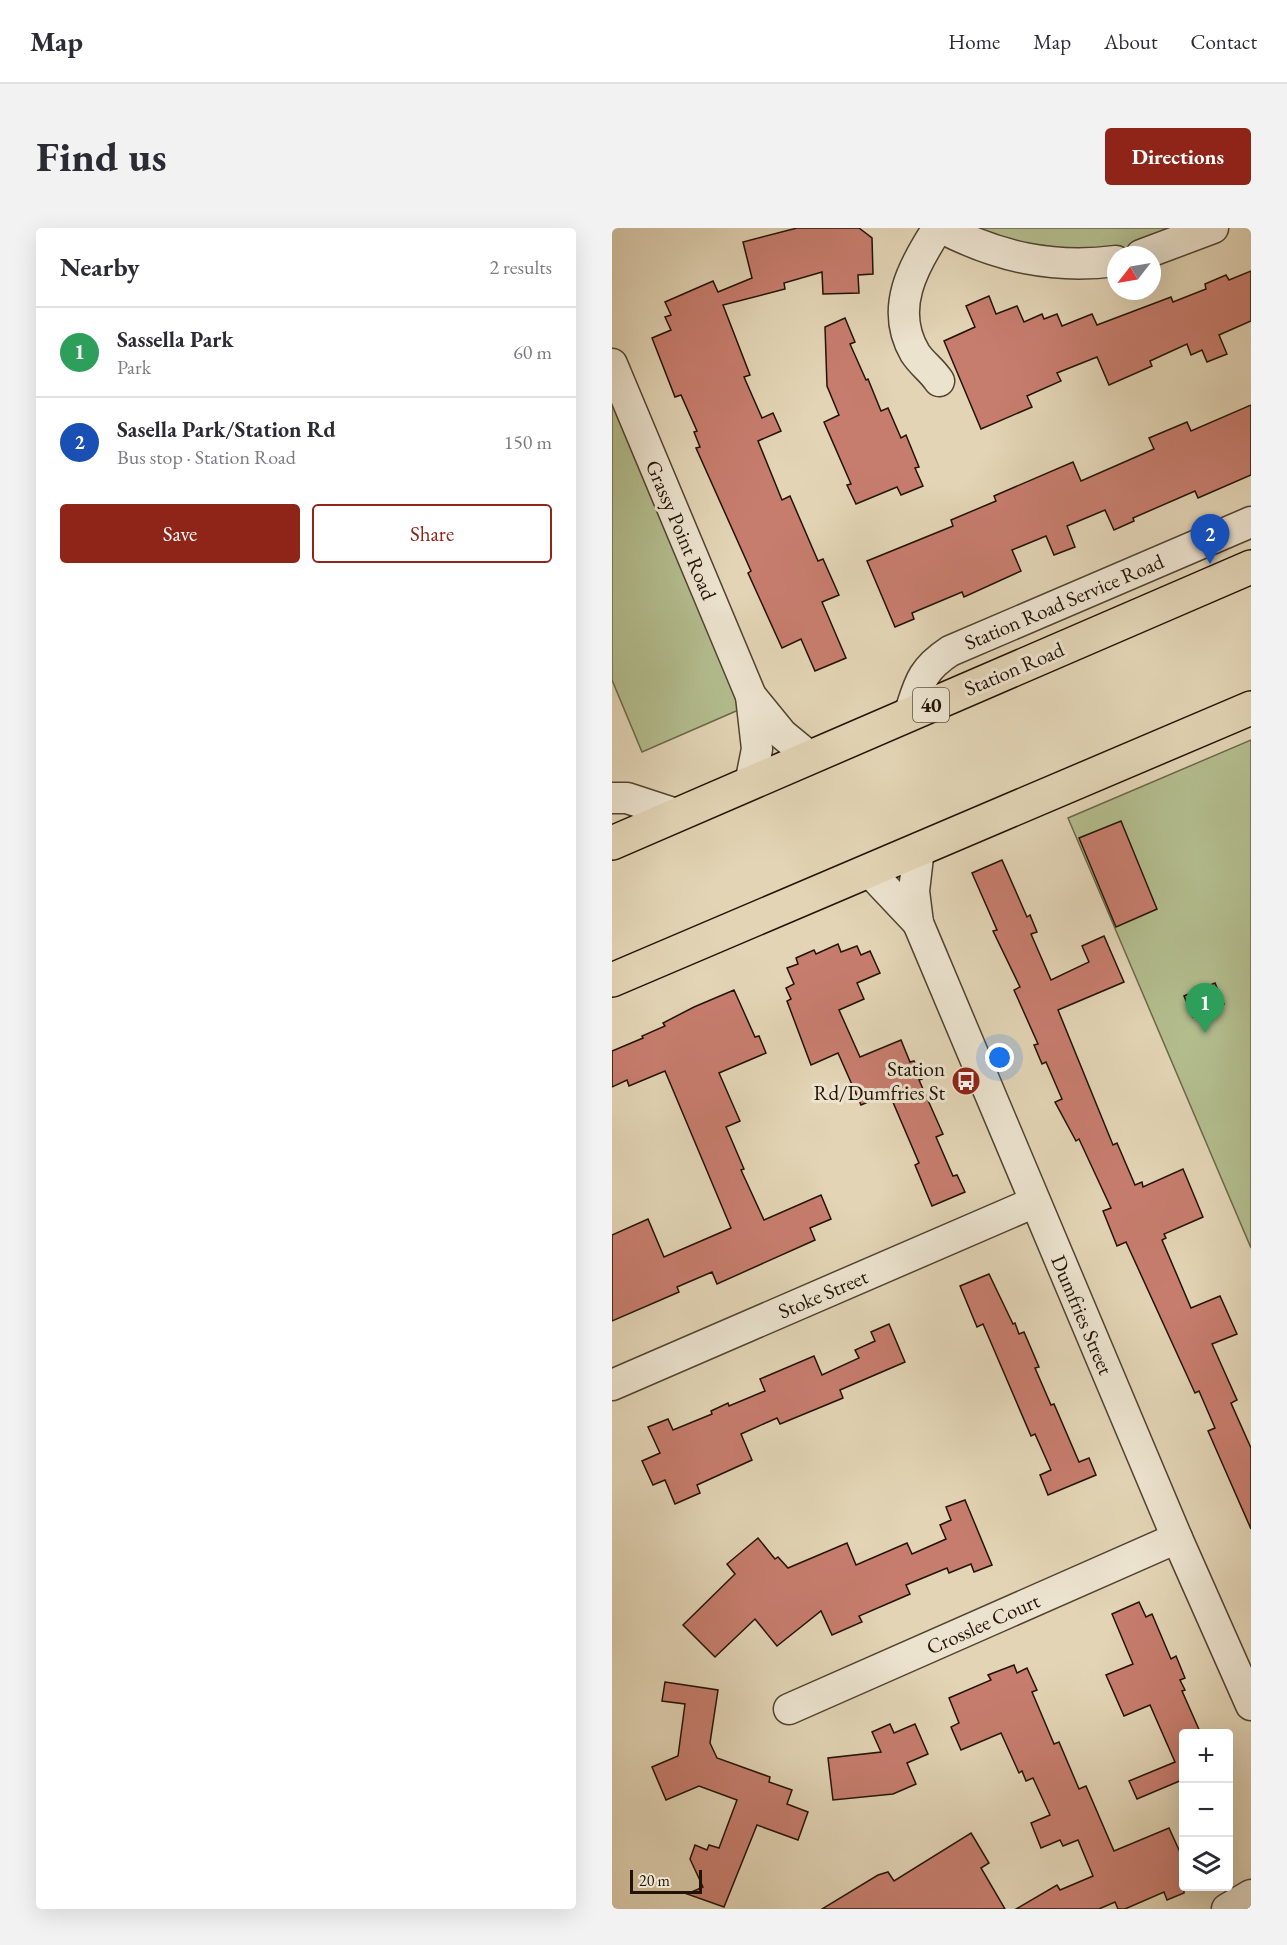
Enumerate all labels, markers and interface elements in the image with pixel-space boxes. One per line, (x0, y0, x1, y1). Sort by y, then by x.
text: Map (30, 23, 83, 59)
text: Home (948, 28, 1000, 55)
text: Map (1033, 28, 1071, 55)
text: About (1104, 28, 1157, 55)
text: Contact (1190, 28, 1257, 55)
button: Directions (1105, 128, 1251, 185)
text: Find us (36, 129, 167, 184)
north arrow (1107, 246, 1161, 300)
text: Nearby (60, 250, 140, 284)
text: 2 results (489, 254, 552, 280)
text: Sassella Park (117, 325, 233, 354)
text: 1 (74, 339, 85, 365)
text: 60 m (513, 339, 552, 365)
text: Park (117, 354, 151, 380)
text: Sasella Park/Station Rd (117, 415, 336, 444)
text: 2 (74, 429, 85, 455)
text: 150 m (504, 429, 552, 455)
text: Bus stop · Station Road (117, 444, 296, 470)
street label: Grassy Point Road (640, 456, 723, 604)
button: Save (60, 504, 300, 563)
button: Share (312, 504, 552, 563)
pin: 2 (1190, 514, 1230, 564)
street label: Station Road Service Road (960, 547, 1168, 656)
street label: Station Road (960, 635, 1068, 702)
road number: 40 (913, 688, 949, 722)
pin: 1 (1186, 984, 1224, 1033)
your location (985, 1043, 1014, 1072)
place label: Station Rd/Dumfries St (813, 1055, 945, 1106)
bus stop icon: Station Rd/Dumfries St (950, 1065, 982, 1097)
street label: Dumfries Street (1045, 1251, 1120, 1379)
street label: Stoke Street (774, 1262, 872, 1324)
street label: Crosslee Court (922, 1586, 1044, 1661)
map controls (1179, 1729, 1233, 1891)
button: + (1179, 1729, 1233, 1783)
button: − (1179, 1783, 1233, 1837)
button: layers (1179, 1837, 1233, 1891)
scale bar (630, 1867, 702, 1894)
text: 20 m (639, 1870, 670, 1891)

